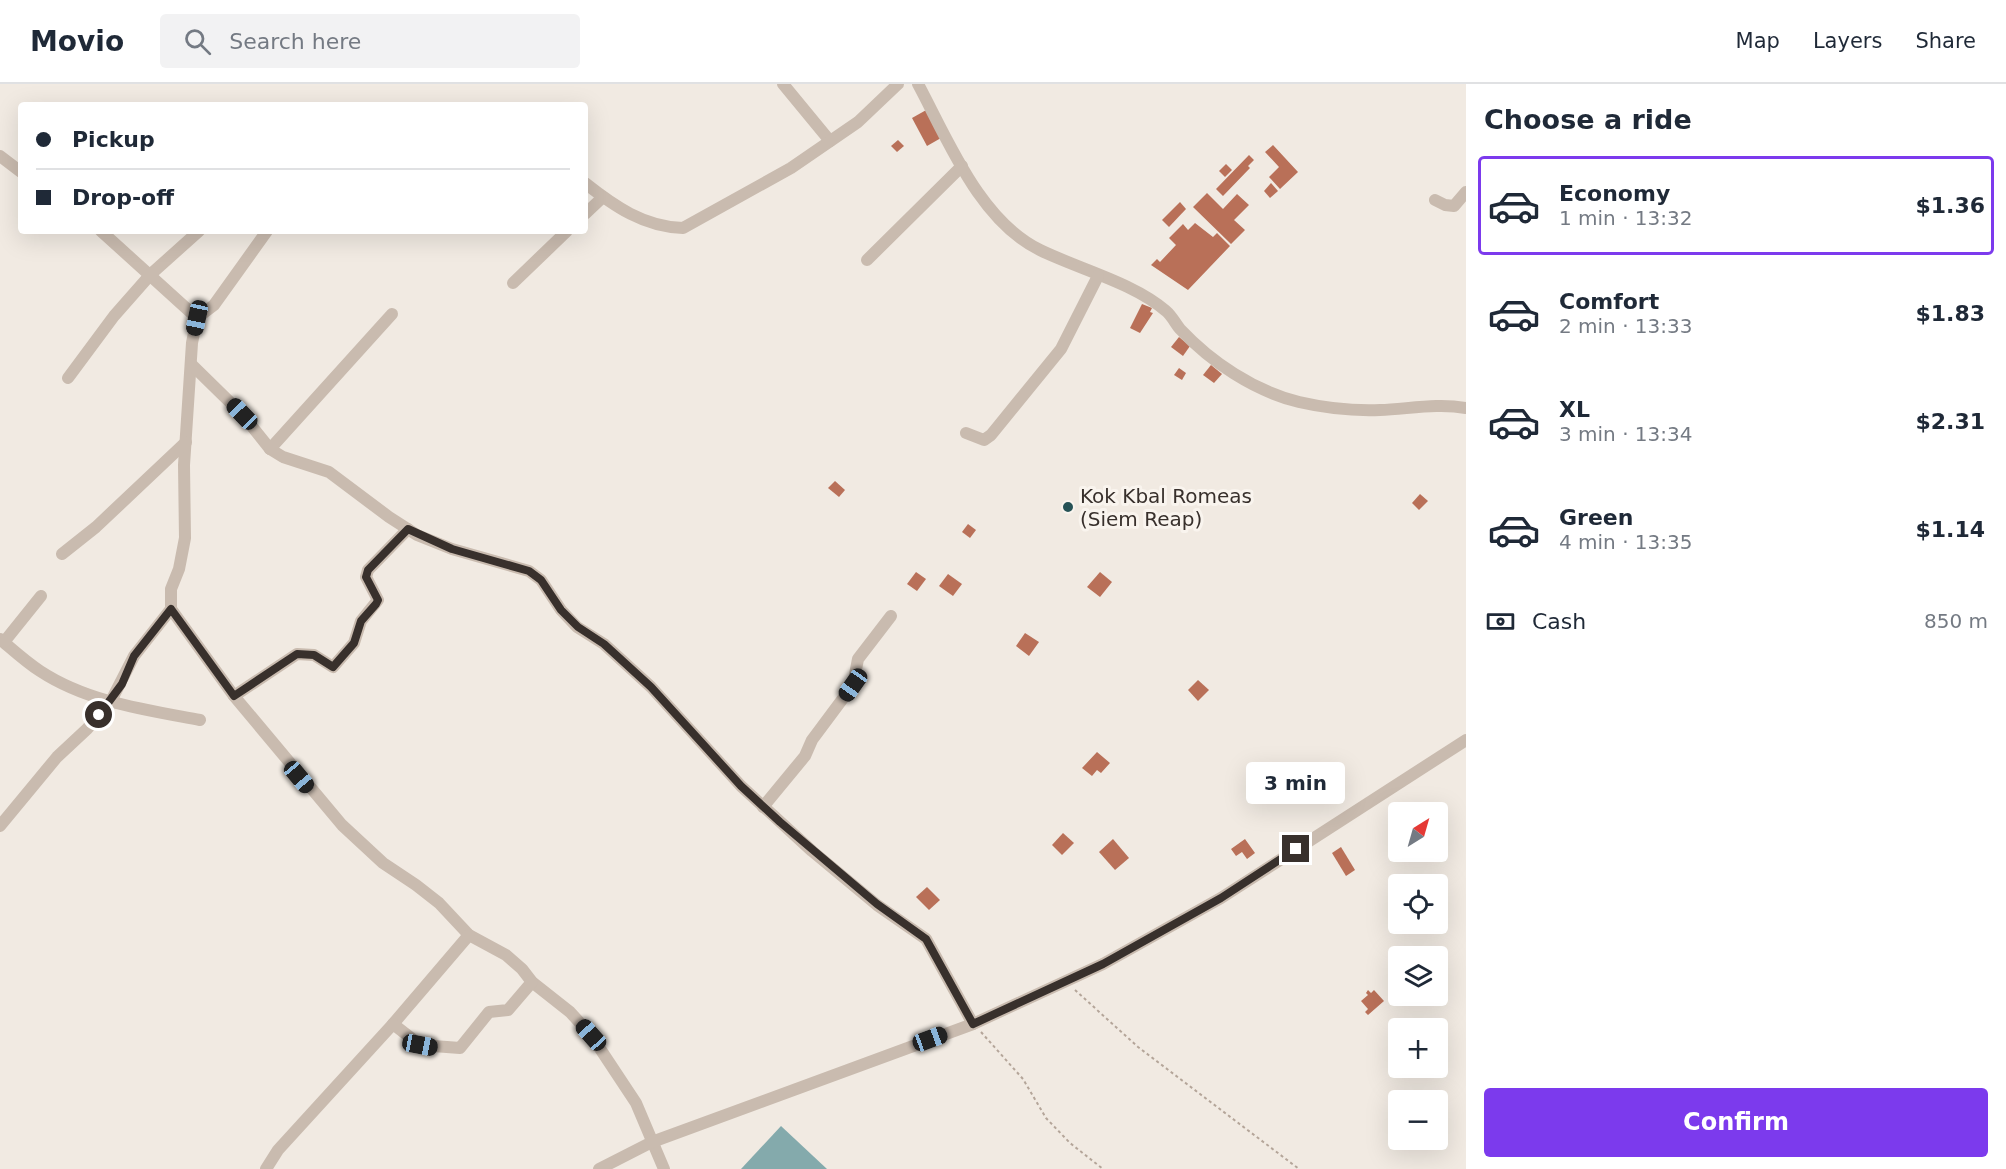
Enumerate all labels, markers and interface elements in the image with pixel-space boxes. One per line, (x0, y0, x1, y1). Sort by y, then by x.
search box (160, 14, 580, 68)
text: Movio (30, 25, 124, 58)
icon: search (181, 25, 214, 58)
text: Search here (229, 29, 361, 54)
text: Map (1736, 29, 1780, 53)
text: Layers (1813, 29, 1882, 53)
text: Share (1915, 29, 1976, 53)
text: Choose a ride (1484, 104, 1692, 135)
text: Pickup (72, 127, 155, 152)
icon: car (1487, 179, 1541, 233)
text: Economy (1559, 181, 1670, 206)
text: Drop-off (72, 185, 174, 210)
text: $1.36 (1915, 193, 1985, 218)
text: 1 min · 13:32 (1559, 206, 1693, 230)
icon: car (1487, 287, 1541, 341)
text: Comfort (1559, 289, 1659, 314)
car (184, 299, 210, 337)
text: $1.83 (1915, 301, 1985, 326)
text: 2 min · 13:33 (1559, 314, 1693, 338)
car (223, 395, 261, 433)
icon: car (1487, 395, 1541, 449)
text: XL (1559, 397, 1590, 422)
text: $2.31 (1915, 409, 1985, 434)
text: 3 min · 13:34 (1559, 422, 1693, 446)
place label: Kok Kbal Romeas (Siem Reap) (1080, 484, 1252, 531)
marker: Kok Kbal Romeas (Siem Reap) (1061, 500, 1075, 514)
icon: car (1487, 503, 1541, 557)
text: Green (1559, 505, 1633, 530)
text: $1.14 (1915, 517, 1985, 542)
text: 4 min · 13:35 (1559, 530, 1693, 554)
icon: cash (1484, 605, 1517, 638)
text: Cash (1532, 609, 1586, 634)
text: 850 m (1924, 609, 1988, 633)
car (835, 665, 871, 705)
route start (85, 701, 112, 728)
car (281, 757, 317, 797)
callout: 3 min (1246, 762, 1346, 804)
text: 3 min (1264, 771, 1327, 795)
north arrow (1388, 802, 1448, 862)
map controls (1388, 802, 1448, 1150)
route end (1282, 835, 1309, 862)
button: locate (1388, 874, 1448, 934)
button: layers (1388, 946, 1448, 1006)
car (572, 1016, 610, 1054)
button: + (1388, 1018, 1448, 1078)
car (910, 1024, 950, 1054)
car (401, 1033, 439, 1057)
button: Confirm (1484, 1088, 1988, 1157)
button: − (1388, 1090, 1448, 1150)

